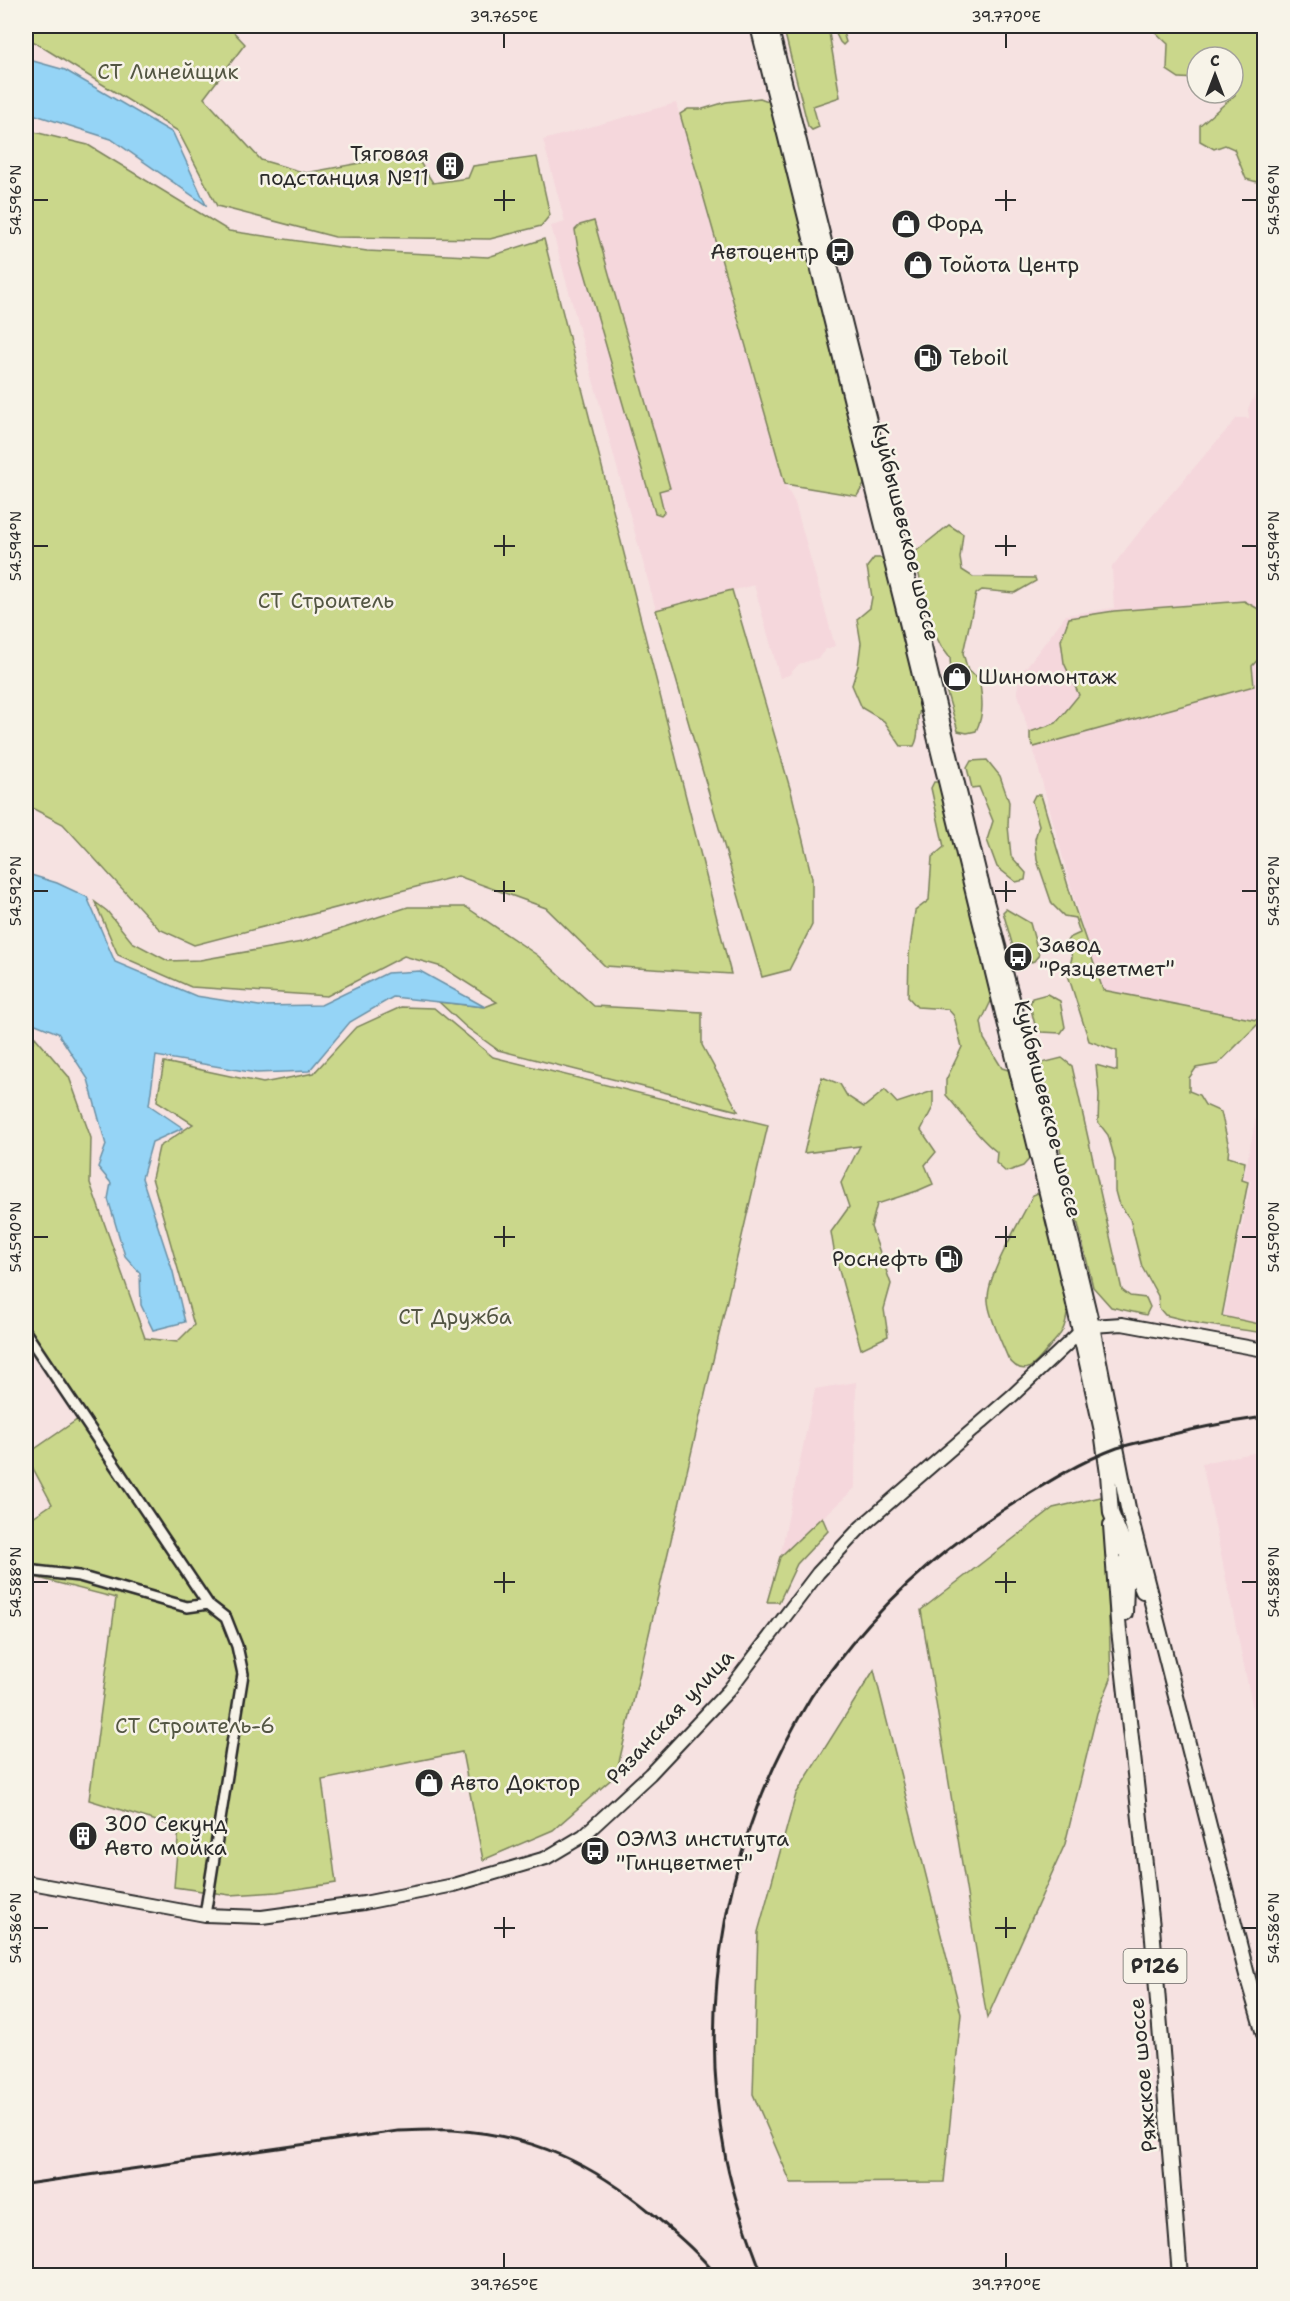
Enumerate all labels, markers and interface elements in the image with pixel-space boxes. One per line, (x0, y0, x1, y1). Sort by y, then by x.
text: 39.765°E (470, 7, 538, 27)
text: 39.770°E (971, 7, 1041, 27)
north arrow (1185, 45, 1245, 105)
text: С (1210, 50, 1220, 71)
park label: СТ Линейщик (97, 58, 239, 86)
place label: Тяговая подстанция №11 (259, 140, 429, 192)
building icon: Тяговая подстанция №11 (434, 150, 466, 182)
text: 54.596°N (6, 165, 26, 235)
text: 54.596°N (1264, 165, 1284, 235)
shop icon: Форд (890, 208, 922, 240)
place label: Форд (927, 210, 983, 238)
bus stop icon: Автоцентр (824, 236, 856, 268)
place label: Автоцентр (710, 238, 819, 266)
shop icon: Тойота Центр (902, 249, 934, 281)
place label: Тойота Центр (939, 251, 1079, 279)
fuel station icon: Teboil (912, 342, 944, 374)
place label: Teboil (949, 344, 1009, 372)
street label: Куйбышевское шоссе (865, 420, 947, 644)
text: 54.594°N (6, 511, 26, 581)
text: 54.594°N (1264, 511, 1284, 581)
park label: СТ Строитель (258, 587, 394, 615)
shop icon: Шиномонтаж (941, 661, 973, 693)
place label: Шиномонтаж (978, 663, 1117, 691)
text: 54.592°N (6, 856, 26, 926)
text: 54.592°N (1264, 856, 1284, 926)
place label: Завод "Рязцветмет" (1039, 931, 1175, 983)
bus stop icon: Завод "Рязцветмет" (1002, 941, 1034, 973)
street label: Куйбышевское шоссе (1007, 997, 1089, 1221)
text: 54.590°N (6, 1202, 26, 1272)
text: 54.590°N (1264, 1202, 1284, 1272)
fuel station icon: Роснефть (933, 1243, 965, 1275)
place label: Роснефть (832, 1245, 928, 1273)
park label: СТ Дружба (398, 1303, 512, 1331)
text: 54.588°N (6, 1546, 26, 1618)
text: 54.588°N (1264, 1546, 1284, 1618)
street label: Рязанская улица (600, 1643, 740, 1791)
park label: СТ Строитель-6 (115, 1712, 275, 1740)
shop icon: Авто Доктор (413, 1767, 445, 1799)
place label: Авто Доктор (450, 1769, 580, 1797)
place label: 300 Секунд Авто мойка (104, 1810, 228, 1862)
building icon: 300 Секунд Авто мойка (67, 1820, 99, 1852)
place label: ОЭМЗ института "Гинцветмет" (616, 1825, 789, 1877)
bus stop icon: ОЭМЗ института "Гинцветмет" (579, 1835, 611, 1867)
text: 54.586°N (6, 1892, 26, 1964)
text: 54.586°N (1264, 1892, 1284, 1964)
road number: Р126 (1124, 1949, 1186, 1983)
street label: Ряжское шоссе (1122, 1997, 1164, 2153)
text: 39.765°E (470, 2275, 538, 2295)
text: 39.770°E (971, 2275, 1041, 2295)

